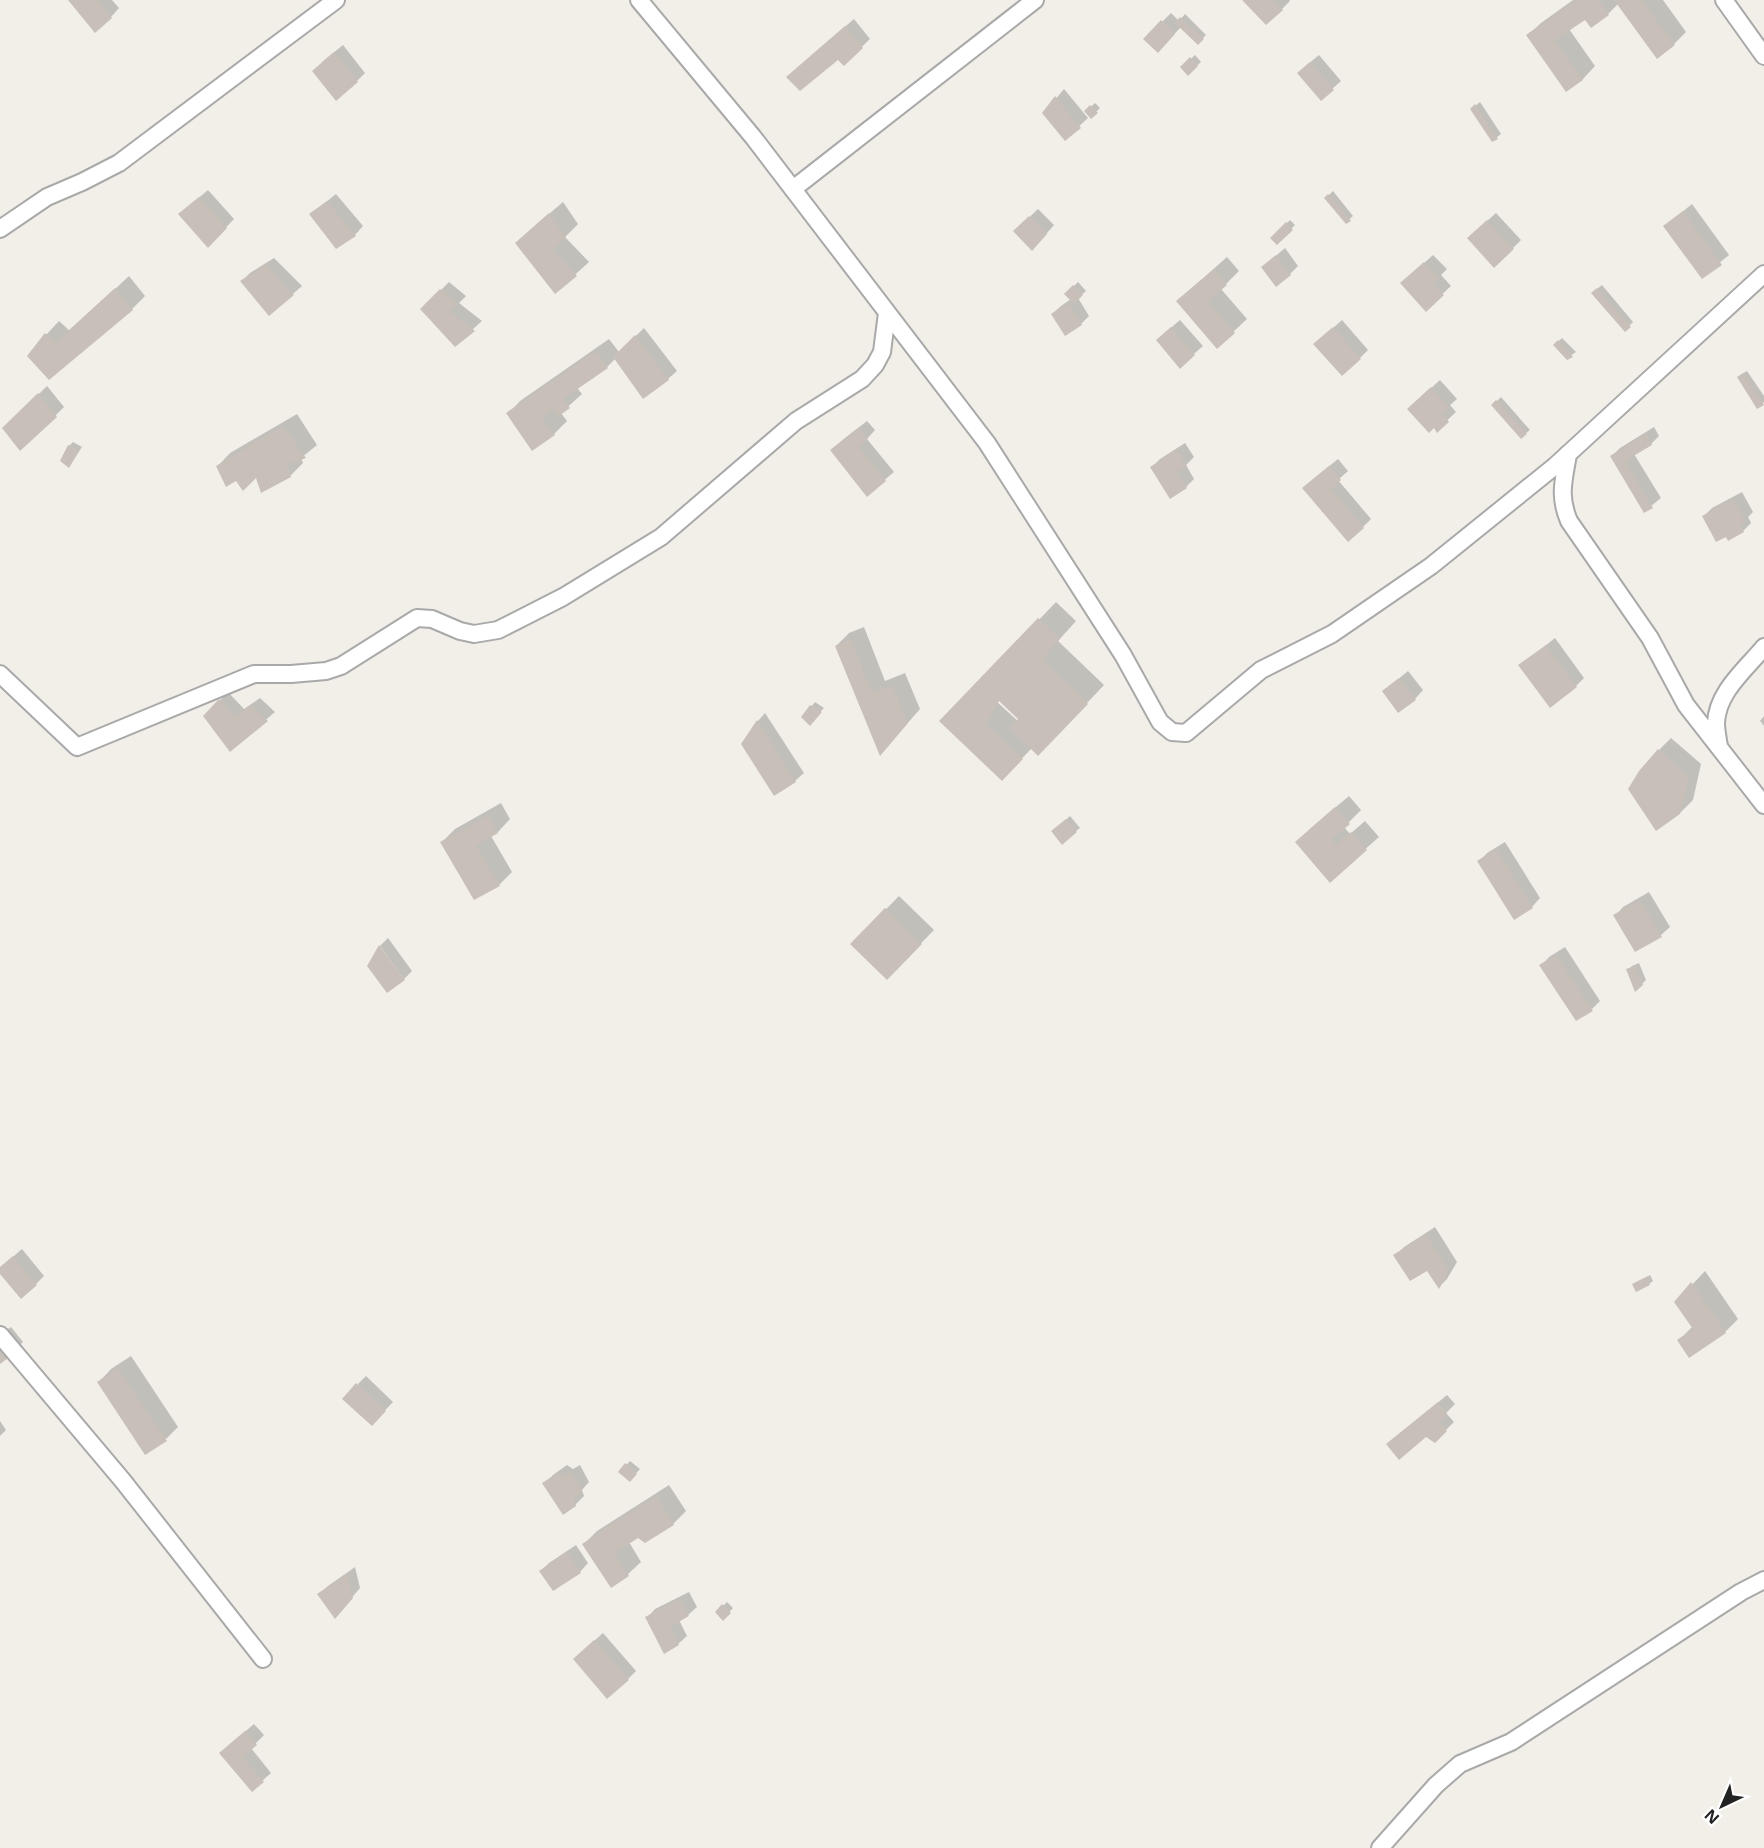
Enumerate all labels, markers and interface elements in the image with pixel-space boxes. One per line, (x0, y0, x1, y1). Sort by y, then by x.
north arrow (1692, 1776, 1752, 1836)
text: N (1699, 1804, 1724, 1829)

